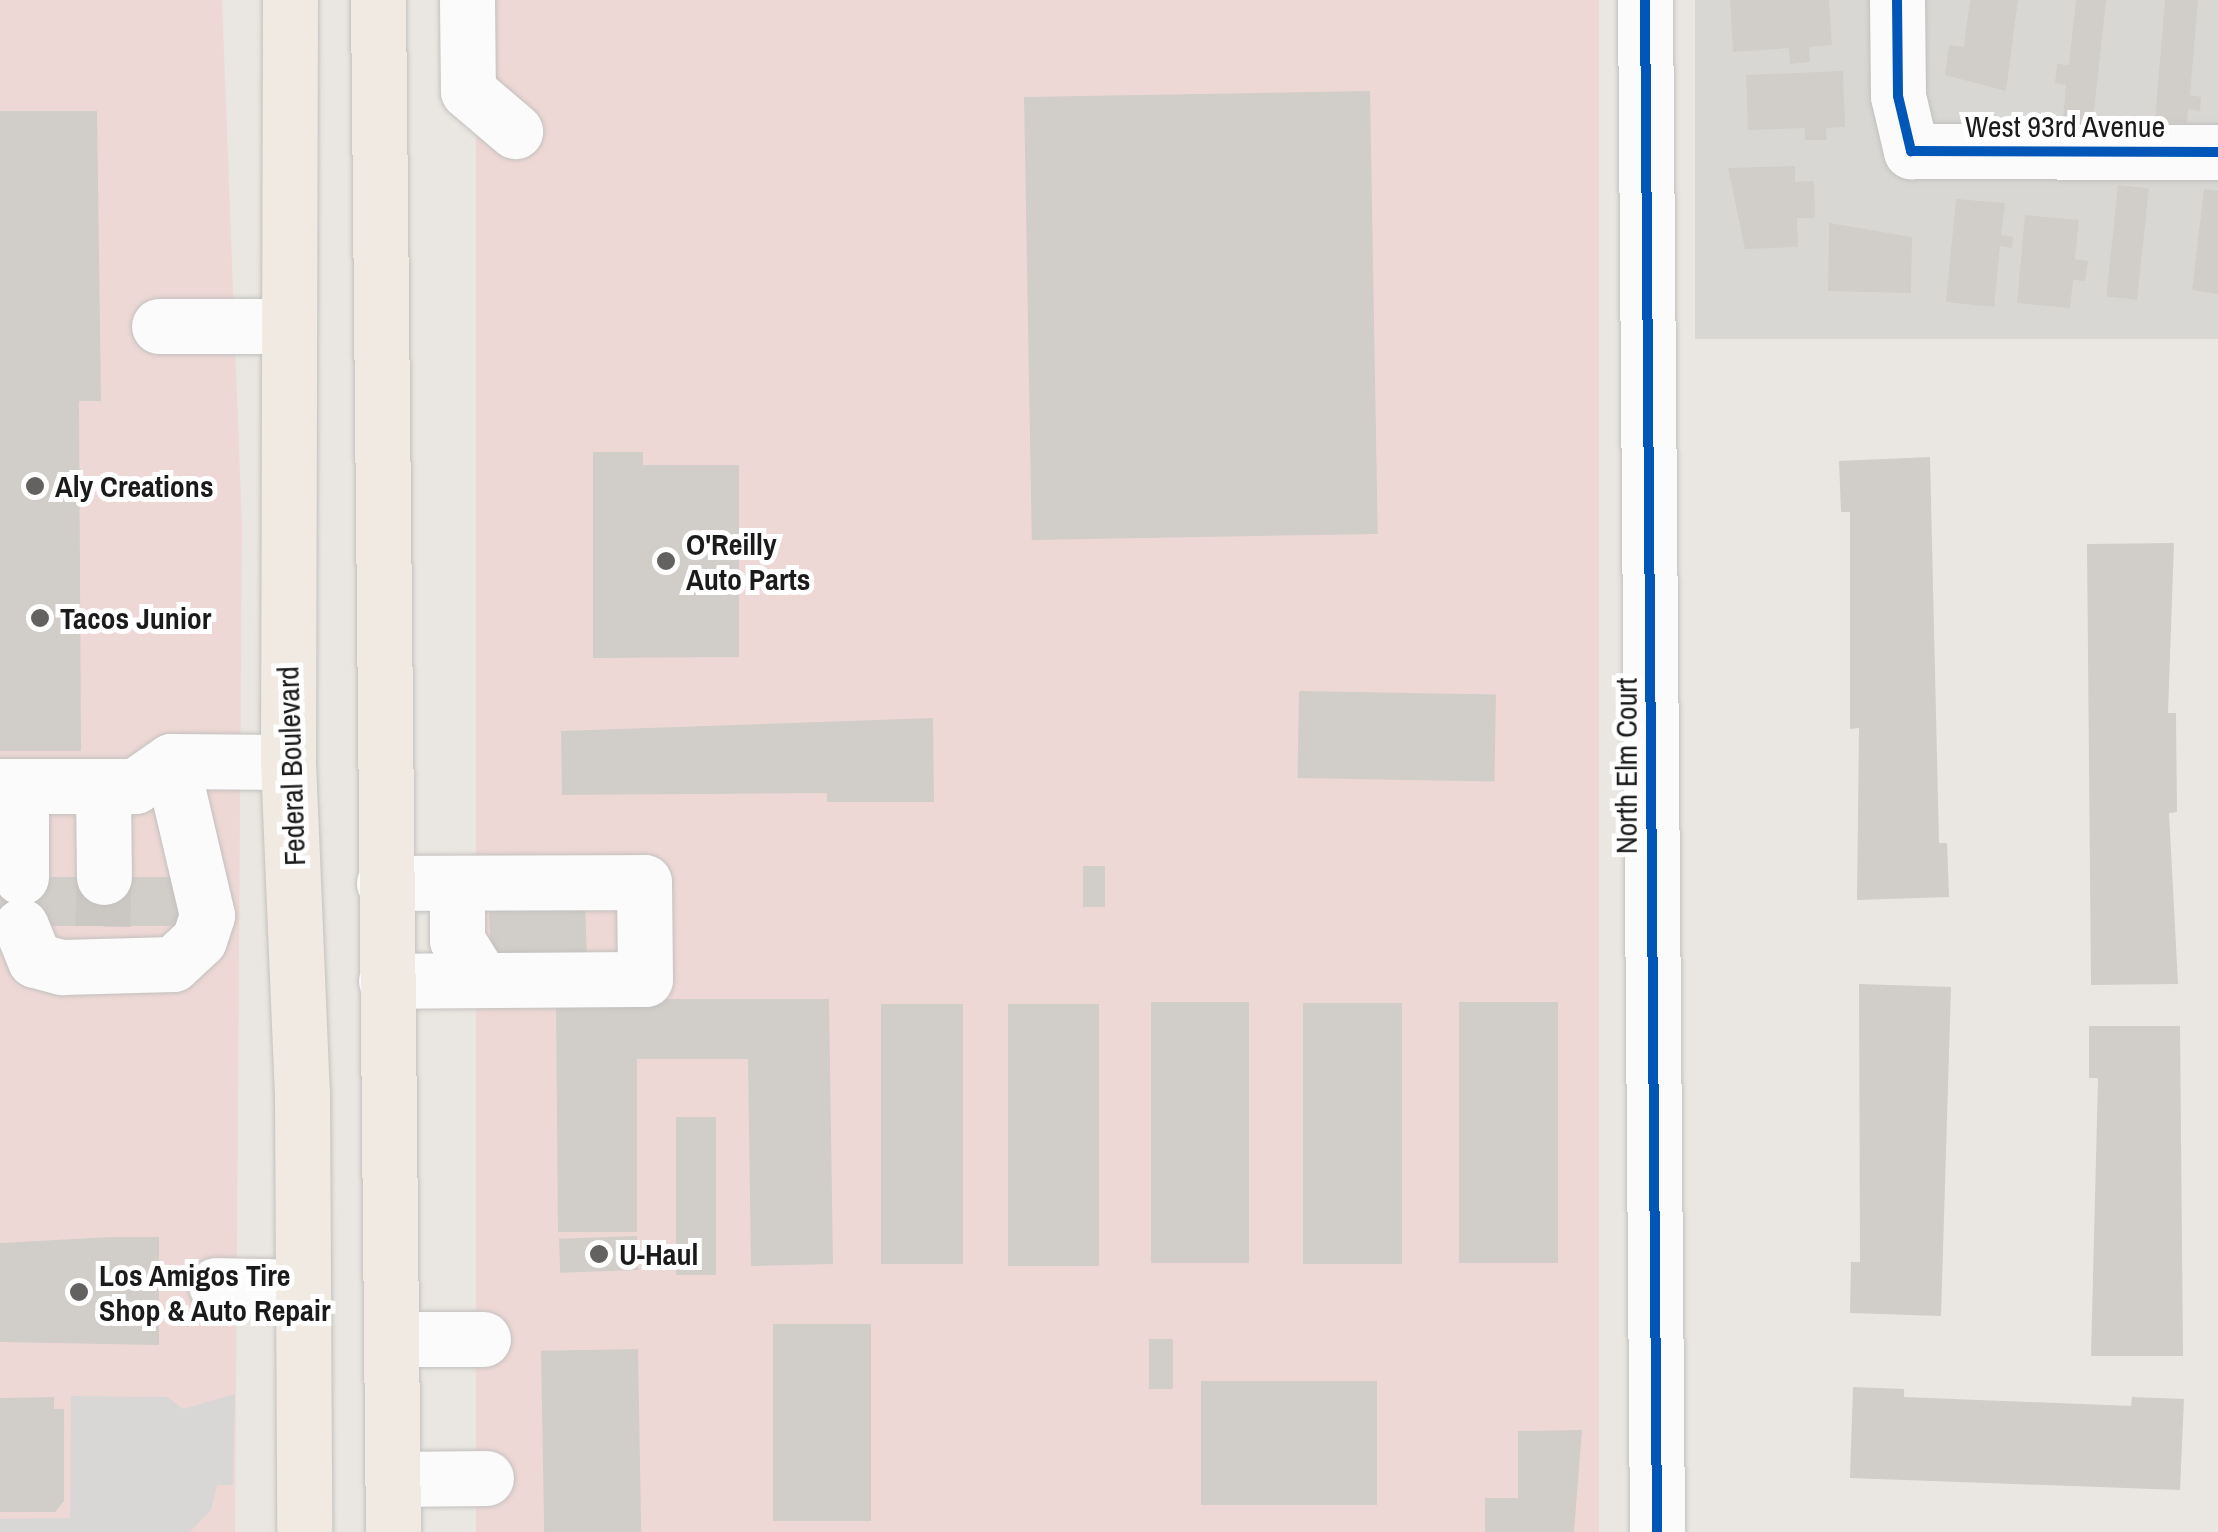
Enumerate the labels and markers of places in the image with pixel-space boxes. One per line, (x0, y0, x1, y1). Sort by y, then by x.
place label: Aly Creations (55, 468, 214, 504)
marker: Aly Creations (24, 475, 46, 497)
place label: O'Reilly Auto Parts (686, 526, 810, 596)
marker: O'Reilly Auto Parts (655, 550, 677, 572)
place label: Tacos Junior (60, 600, 211, 636)
marker: Tacos Junior (29, 607, 51, 629)
place label: U-Haul (619, 1236, 698, 1272)
marker: U-Haul (588, 1243, 610, 1265)
place label: Los Amigos Tire Shop & Auto Repair (99, 1257, 331, 1328)
marker: Los Amigos Tire Shop & Auto Repair (68, 1281, 90, 1303)

